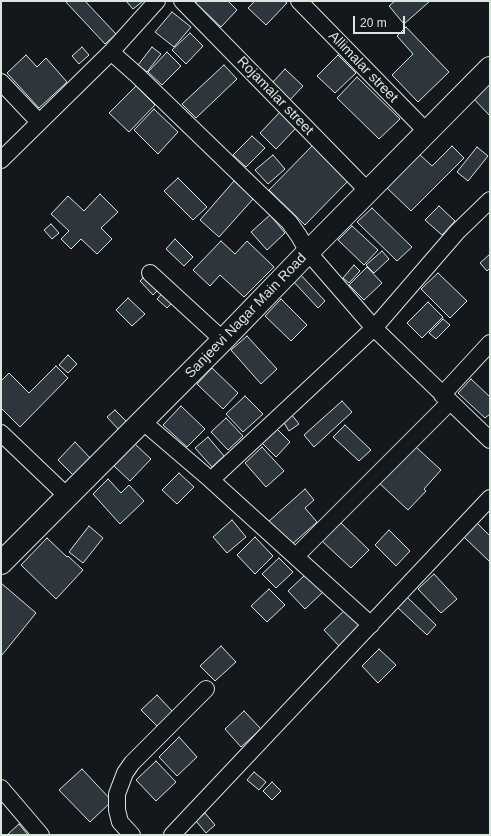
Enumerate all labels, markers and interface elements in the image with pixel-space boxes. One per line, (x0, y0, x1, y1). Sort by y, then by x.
scale bar (355, 8, 407, 34)
text: 20 m (360, 16, 387, 30)
street label: Allimalar street (325, 28, 401, 106)
street label: Rojamalar street (233, 53, 317, 139)
street label: Sanjeevi Nagar Main Road (182, 250, 310, 382)

